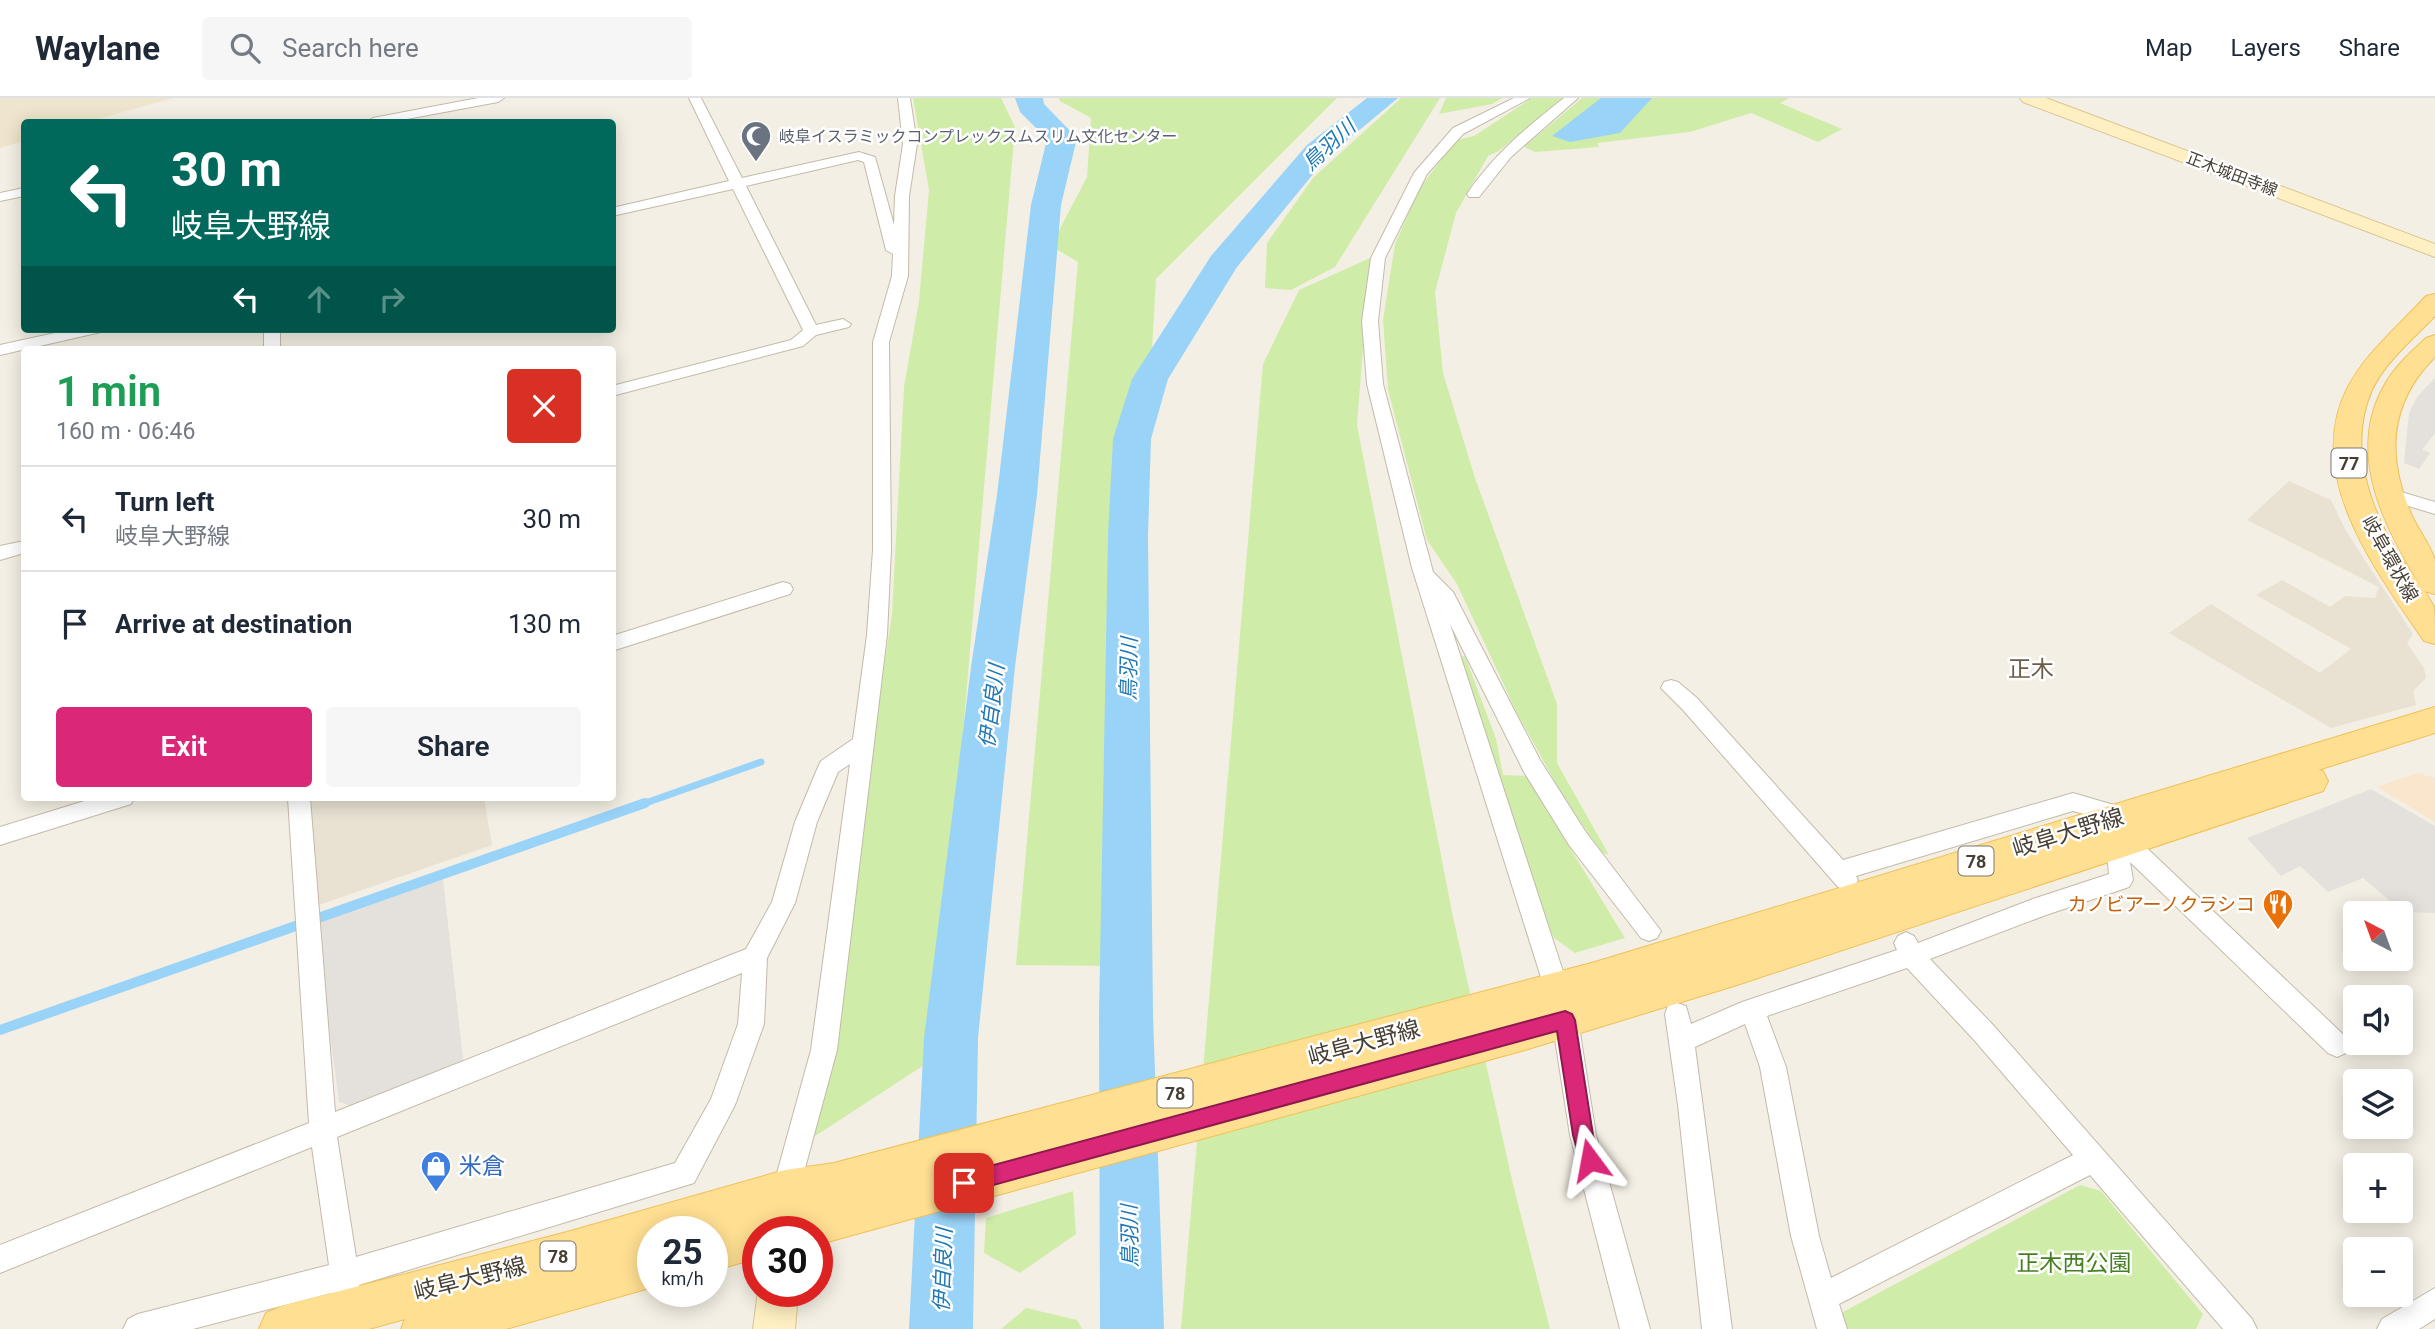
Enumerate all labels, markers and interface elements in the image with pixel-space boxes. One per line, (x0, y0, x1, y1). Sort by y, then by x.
search box (202, 17, 692, 80)
text: Waylane (35, 29, 160, 68)
icon: search (226, 29, 264, 67)
text: Search here (282, 33, 419, 63)
text: Map (2145, 34, 2193, 62)
text: Layers (2231, 34, 2301, 62)
text: Share (2339, 34, 2400, 62)
water label: 鳥羽川 (1298, 113, 1362, 175)
mosque icon: 岐阜イスラミックコンプレックスムスリム文化センター (739, 119, 773, 163)
place label: 岐阜イスラミックコンプレックスムスリム文化センター (779, 127, 1178, 146)
text: 30 m (171, 141, 282, 198)
icon: left (56, 147, 147, 238)
street label: 正木城田寺線 (2184, 148, 2280, 200)
text: 岐阜大野線 (171, 207, 331, 245)
icon: left (227, 280, 265, 318)
icon: ahead (300, 280, 338, 318)
icon: right (373, 280, 411, 318)
text: 1 min (56, 367, 161, 416)
button: close (507, 369, 581, 443)
text: 160 m · 06:46 (56, 418, 195, 445)
road number: 77 (2332, 449, 2366, 478)
text: Turn left (115, 487, 214, 517)
icon: left (56, 500, 94, 538)
text: 30 m (523, 504, 581, 534)
street label: 岐阜環状線 (2357, 512, 2423, 606)
text: 岐阜大野線 (115, 523, 230, 550)
icon: arrive (56, 605, 94, 643)
text: Arrive at destination (115, 609, 352, 639)
text: 130 m (508, 609, 581, 639)
water label: 鳥羽川 (1116, 635, 1142, 701)
district label: 正木 (2008, 656, 2054, 683)
water label: 伊自良川 (975, 661, 1009, 749)
button: Exit (56, 707, 312, 787)
button: Share (326, 707, 581, 787)
street label: 岐阜大野線 (2009, 803, 2127, 863)
road number: 78 (1958, 846, 1994, 876)
restaurant icon: カノビアーノクラシコ (2261, 887, 2295, 931)
place label: カノビアーノクラシコ (2068, 893, 2255, 916)
north arrow (2343, 901, 2413, 971)
map controls (2343, 901, 2413, 1307)
button: sound (2343, 985, 2413, 1055)
street label: 岐阜大野線 (1305, 1015, 1423, 1071)
button: layers (2343, 1069, 2413, 1139)
road number: 78 (1158, 1078, 1192, 1108)
position arrow (1553, 1123, 1627, 1197)
shop icon: 米倉 (419, 1149, 453, 1193)
place label: 米倉 (459, 1153, 505, 1180)
pin (934, 1153, 994, 1213)
button: + (2343, 1153, 2413, 1223)
icon: arrive (945, 1164, 983, 1202)
water label: 鳥羽川 (1117, 1202, 1143, 1268)
speed limit sign: 30 (742, 1216, 833, 1307)
water label: 伊自良川 (930, 1226, 957, 1312)
text: 25 (662, 1232, 703, 1273)
button: − (2343, 1237, 2413, 1307)
road number: 78 (540, 1241, 576, 1270)
park label: 正木西公園 (2017, 1250, 2132, 1277)
street label: 岐阜大野線 (411, 1252, 529, 1306)
text: km/h (661, 1268, 704, 1289)

